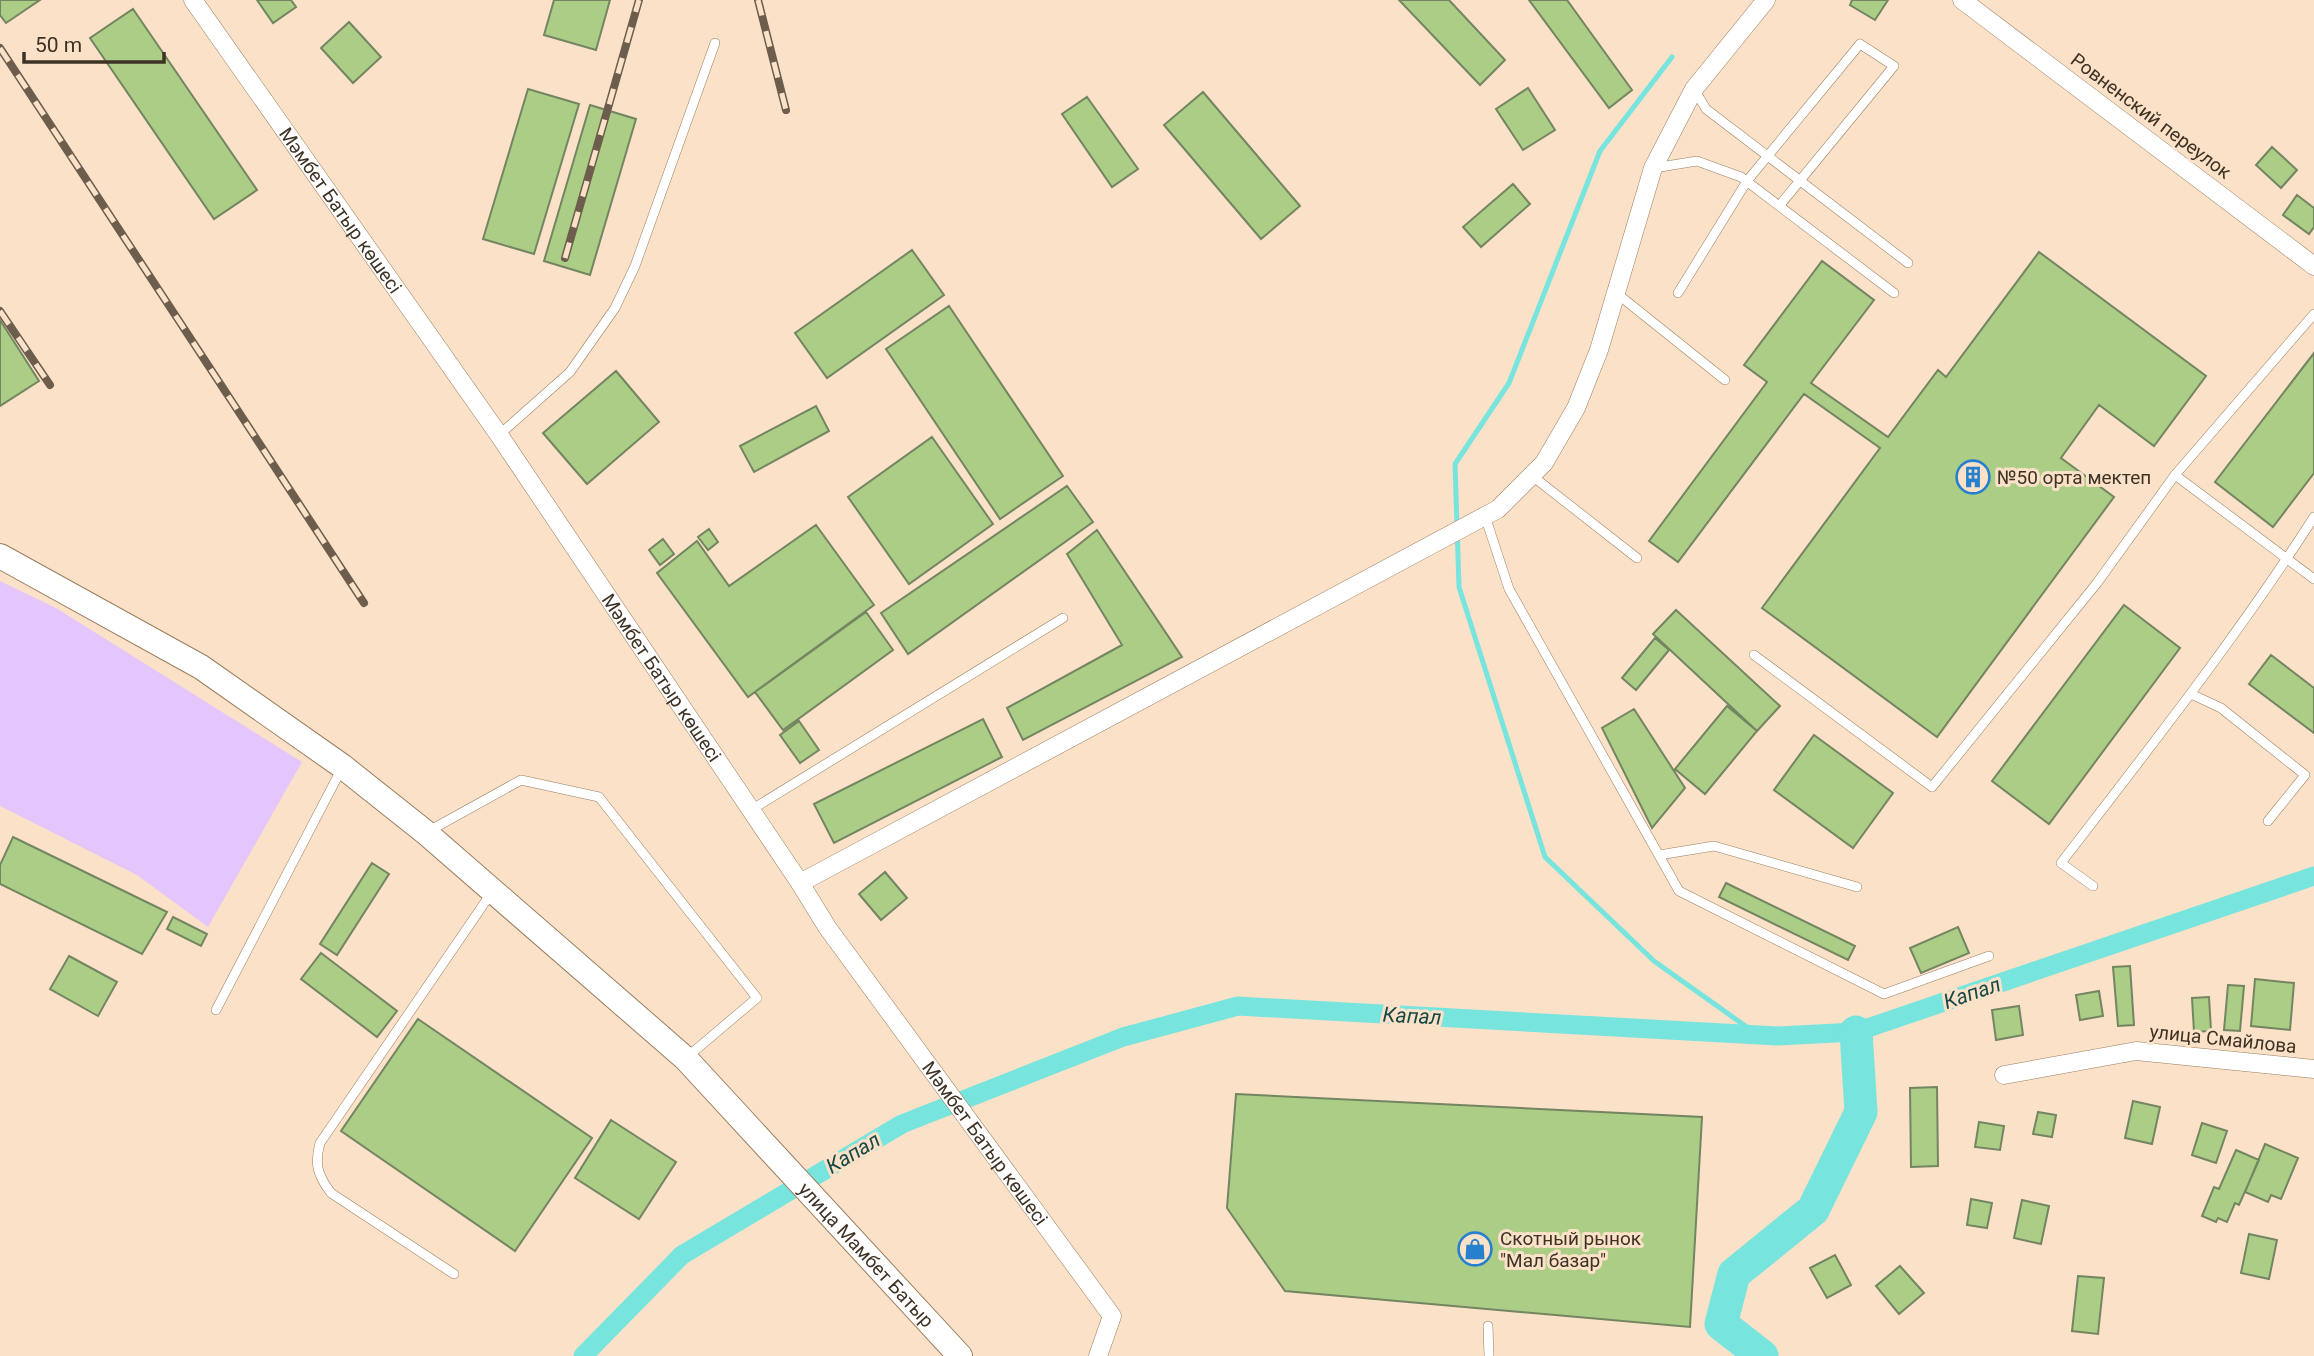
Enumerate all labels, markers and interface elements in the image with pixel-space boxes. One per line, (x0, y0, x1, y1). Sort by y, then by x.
scale bar (24, 21, 164, 65)
text: 50 m (35, 33, 82, 57)
street label: Ровненский переулок (2066, 48, 2236, 184)
street label: Мәмбет Батыр көшесі (275, 123, 407, 298)
building icon: №50 орта мектеп (1954, 458, 1992, 496)
place label: №50 орта мектеп (1997, 466, 2151, 489)
street label: Мәмбет Батыр көшесі (597, 589, 727, 766)
water label: Капал (1940, 972, 2004, 1014)
water label: Капал (1382, 1002, 1442, 1030)
street label: улица Смайлова (2148, 1020, 2298, 1058)
street label: Мәмбет Батыр көшесі (918, 1057, 1053, 1229)
water label: Капал (822, 1127, 885, 1178)
street label: улица Мамбет Батыр (794, 1177, 939, 1332)
place label: Скотный рынок "Мал базар" (1500, 1227, 1642, 1272)
shop icon: Скотный рынок "Мал базар" (1456, 1230, 1494, 1268)

